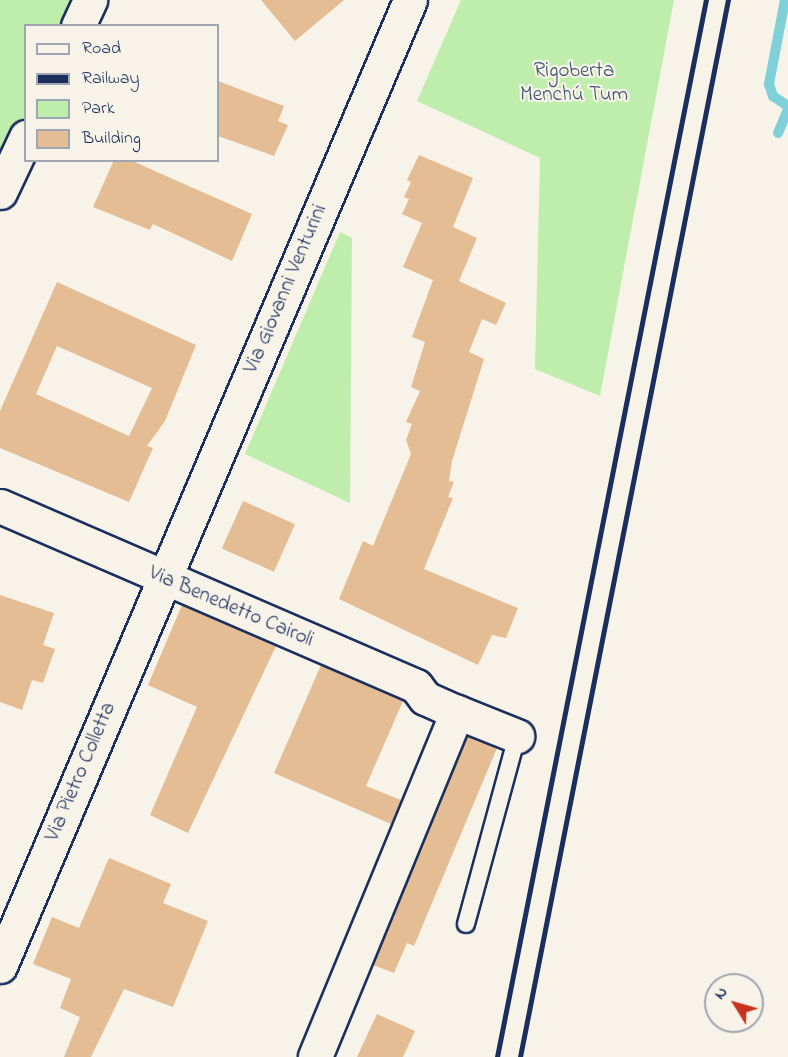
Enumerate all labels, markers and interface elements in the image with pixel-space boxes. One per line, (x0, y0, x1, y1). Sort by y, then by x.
legend (24, 24, 219, 162)
text: Road (82, 36, 121, 62)
park label: Rigoberta Menchú Tum (520, 58, 628, 108)
text: Railway (82, 66, 139, 92)
text: Park (82, 96, 115, 122)
text: Building (82, 126, 141, 152)
street label: Via Giovanni Venturini (239, 201, 333, 377)
street label: Via Benedetto Cairoli (145, 561, 317, 653)
street label: Via Pietro Colletta (40, 699, 122, 845)
north arrow (704, 973, 764, 1033)
text: N (708, 982, 734, 1005)

